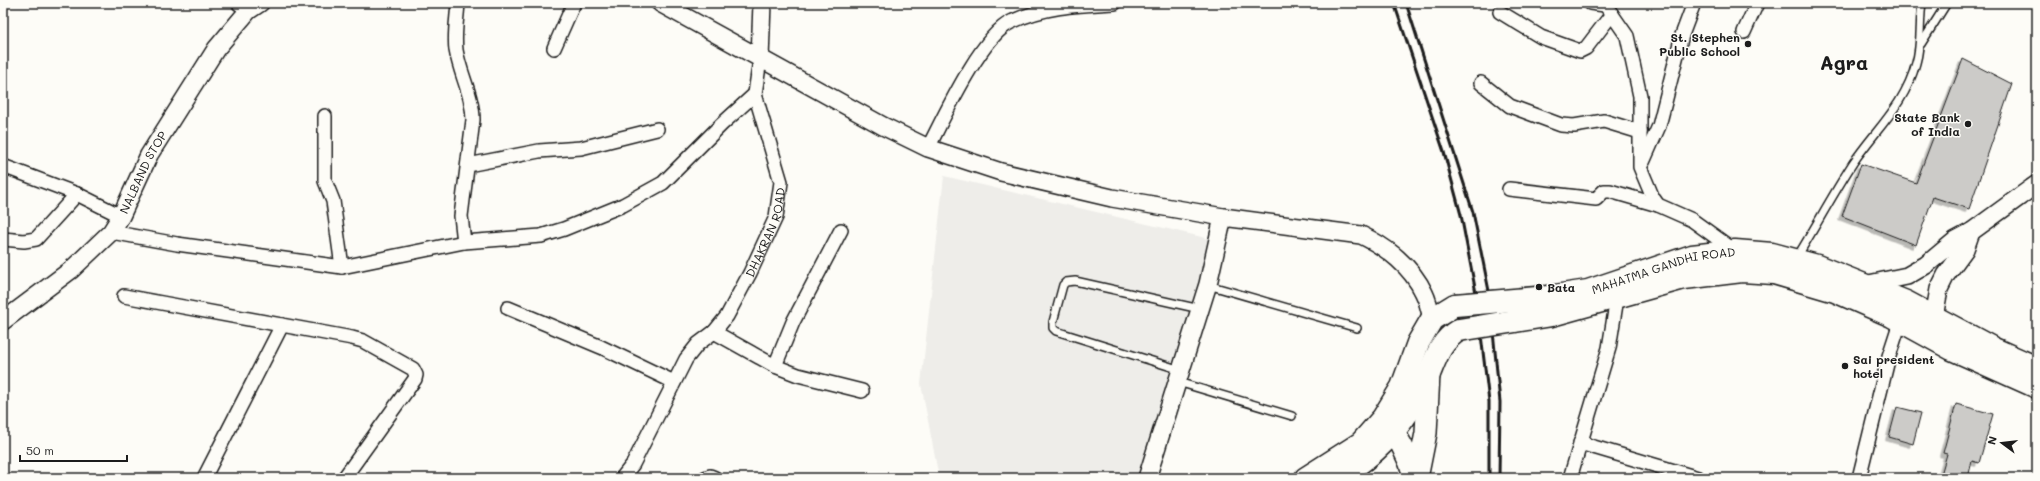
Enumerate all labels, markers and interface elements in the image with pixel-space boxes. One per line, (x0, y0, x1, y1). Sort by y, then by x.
place label: St. Stephen Public School (1659, 29, 1740, 59)
marker: St. Stephen Public School (1743, 39, 1753, 49)
district label: Agra (1820, 49, 1868, 75)
place label: State Bank of India (1894, 109, 1960, 139)
marker: State Bank of India (1963, 119, 1973, 129)
street label: NALBAND STOP (115, 128, 170, 216)
street label: DHAKRAN ROAD (741, 186, 788, 280)
street label: MAHATMA GANDHI ROAD (1589, 243, 1736, 297)
place label: Bata (1547, 279, 1575, 295)
marker: Bata (1534, 282, 1544, 292)
place label: Sai president hotel (1853, 351, 1934, 381)
marker: Sai president hotel (1840, 361, 1850, 371)
north arrow (1982, 423, 2022, 463)
text: N (1984, 434, 2000, 446)
scale bar (20, 437, 127, 463)
text: 50 m (26, 442, 54, 458)

